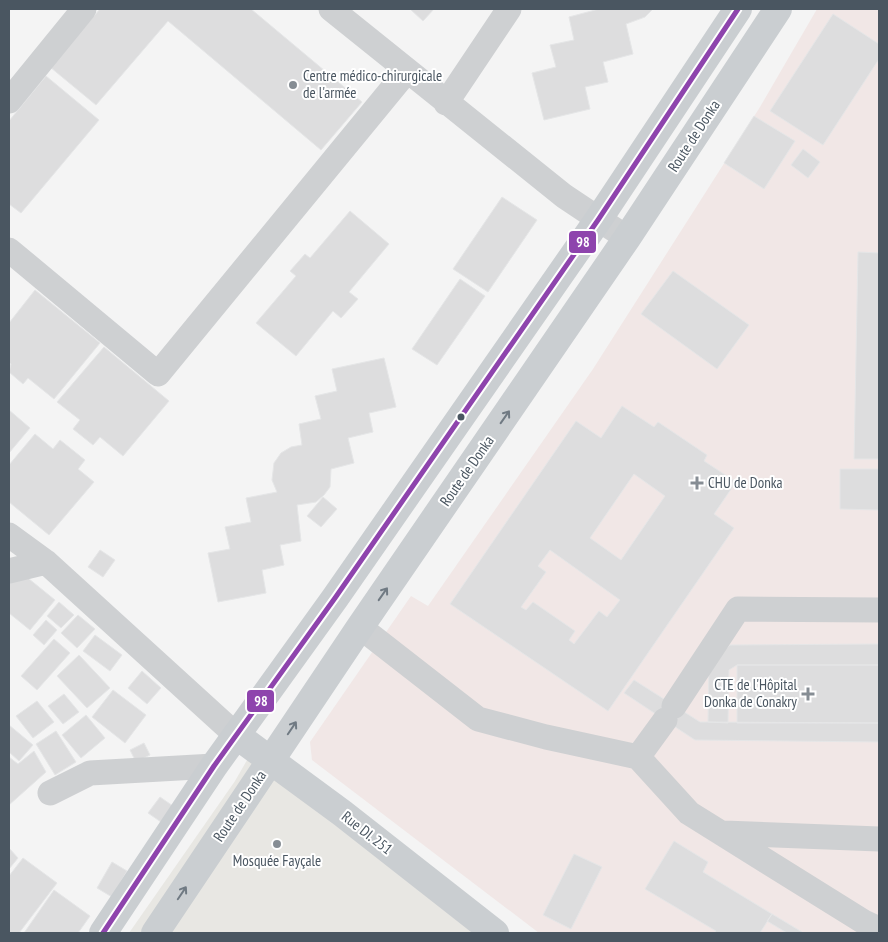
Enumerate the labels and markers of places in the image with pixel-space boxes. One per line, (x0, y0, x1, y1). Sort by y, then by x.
place label: Centre médico-chirurgicale de l'armée (303, 66, 442, 102)
marker: Centre médico-chirurgicale de l'armée (287, 79, 299, 91)
unlabelled marker (456, 412, 466, 422)
place label: CHU de Donka (708, 473, 783, 492)
marker: CHU de Donka (690, 476, 704, 490)
place label: CTE de l'Hôpital Donka de Conakry (704, 675, 797, 711)
marker: CTE de l'Hôpital Donka de Conakry (801, 687, 815, 701)
marker: Mosquée Fayçale (271, 838, 283, 850)
place label: Mosquée Fayçale (233, 851, 321, 870)

